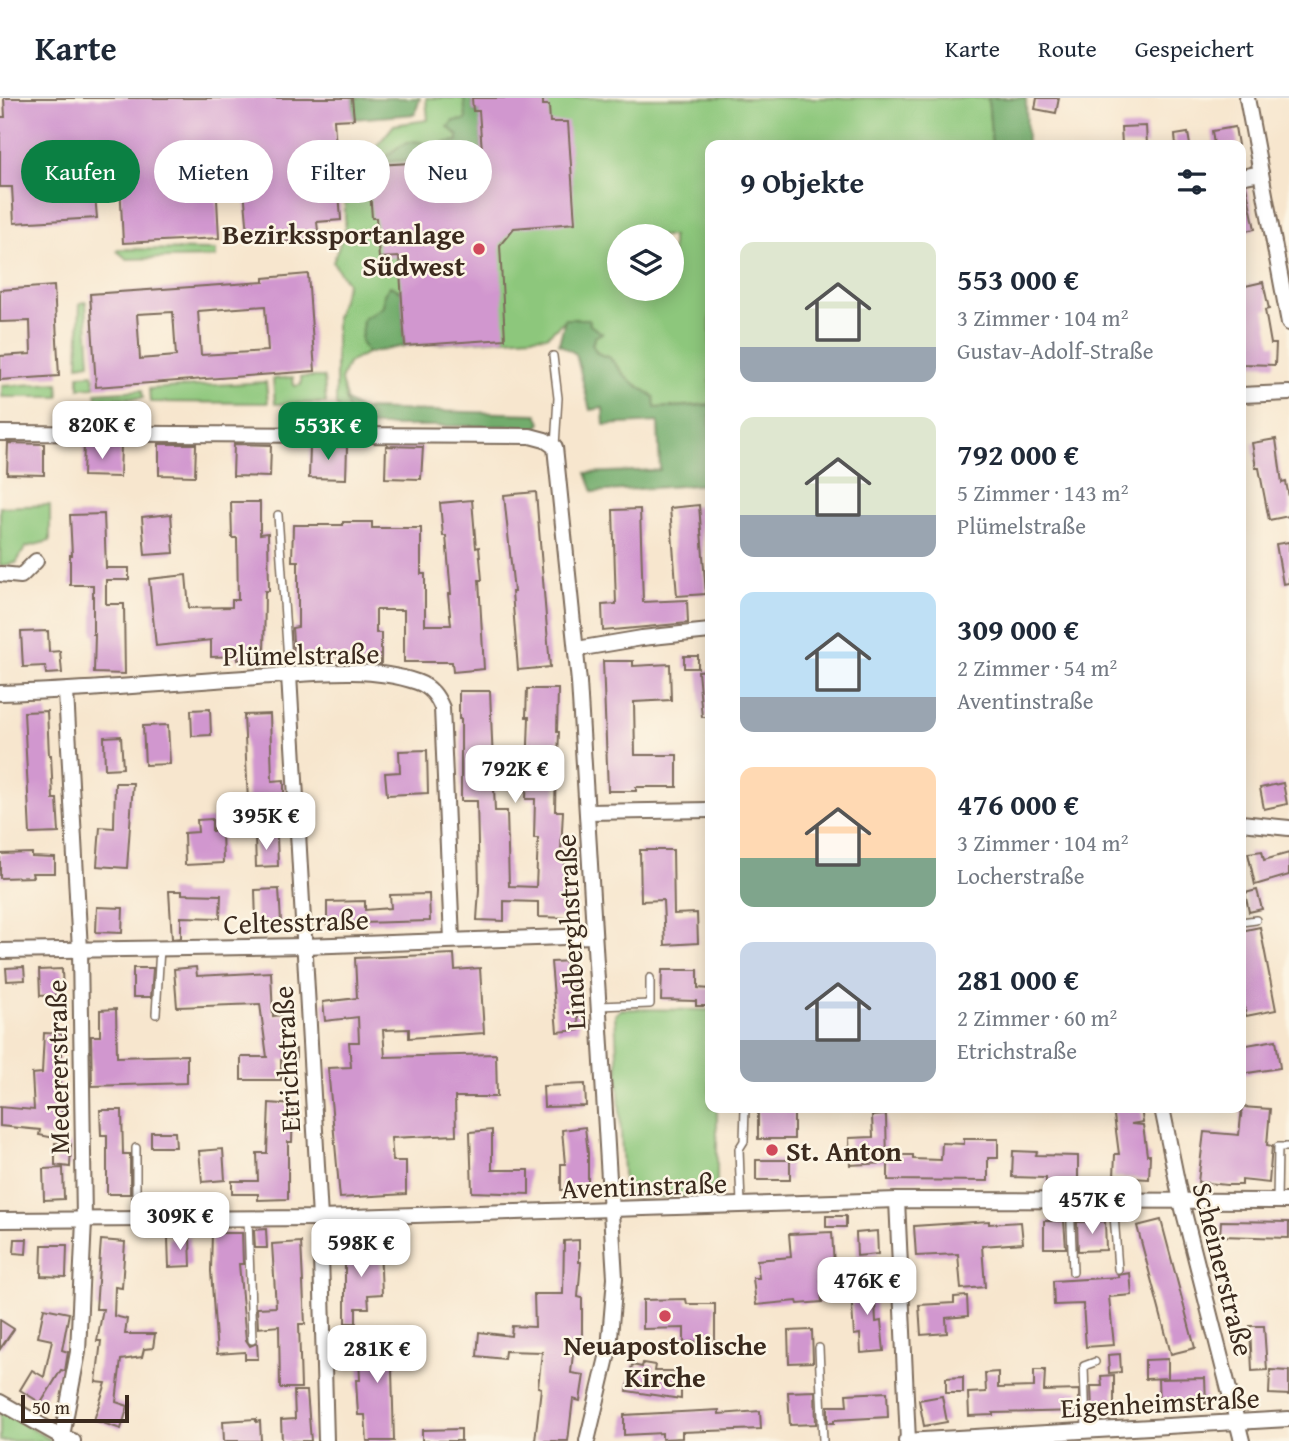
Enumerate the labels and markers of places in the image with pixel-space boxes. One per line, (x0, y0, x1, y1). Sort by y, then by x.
place label: Bezirkssportanlage Südwest (222, 213, 465, 286)
marker: Bezirkssportanlage Südwest (471, 241, 487, 257)
pin: 820K € (45, 402, 159, 461)
pin: 553K € (271, 402, 385, 462)
pin: 792K € (458, 746, 572, 805)
pin: 395K € (209, 792, 323, 852)
place label: St. Anton (786, 1130, 902, 1171)
marker: St. Anton (764, 1142, 780, 1158)
pin: 457K € (1035, 1176, 1149, 1236)
pin: 309K € (123, 1192, 237, 1252)
pin: 598K € (304, 1220, 418, 1279)
pin: 476K € (810, 1258, 924, 1317)
marker: Neuapostolische Kirche (657, 1308, 673, 1324)
place label: Neuapostolische Kirche (563, 1324, 767, 1397)
pin: 281K € (320, 1326, 434, 1385)

